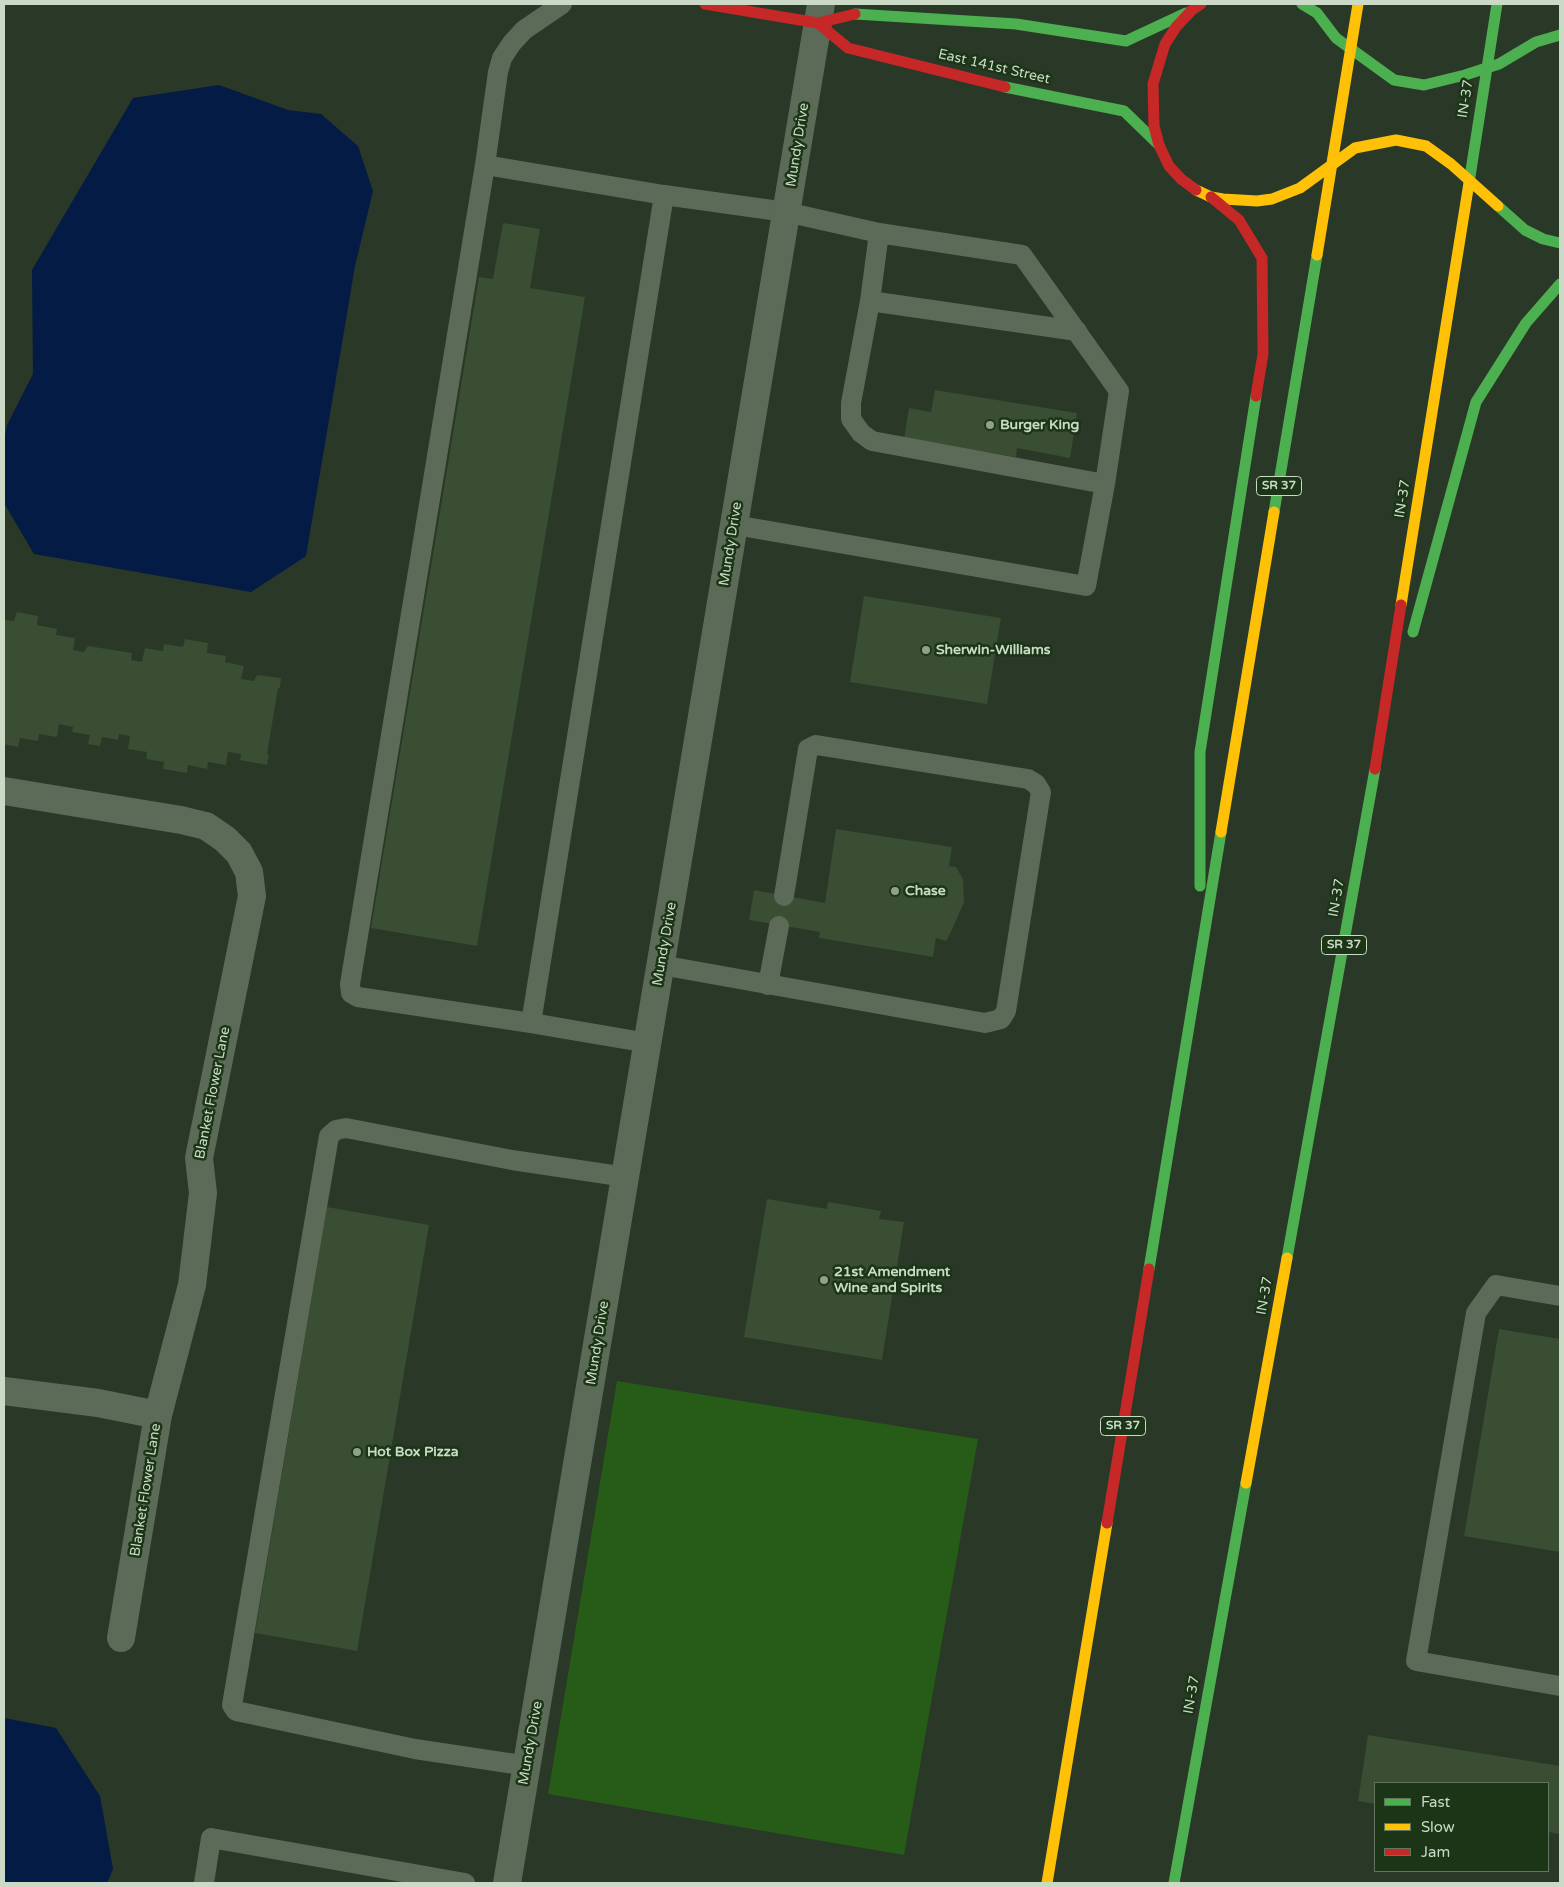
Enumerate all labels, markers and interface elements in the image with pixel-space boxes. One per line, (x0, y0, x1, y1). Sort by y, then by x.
street label: East 141st Street (936, 46, 1052, 88)
street label: IN-37 (1455, 79, 1477, 119)
street label: Mundy Drive (783, 102, 813, 188)
place label: Burger King (1000, 417, 1079, 433)
marker: Burger King (984, 419, 996, 431)
road number: SR 37 (1256, 476, 1302, 496)
street label: IN-37 (1392, 479, 1414, 519)
street label: Mundy Drive (716, 501, 746, 587)
place label: Sherwin-Williams (936, 642, 1051, 658)
marker: Sherwin-Williams (920, 644, 932, 656)
street label: IN-37 (1325, 878, 1349, 918)
place label: Chase (905, 883, 946, 899)
marker: Chase (889, 885, 901, 897)
street label: Mundy Drive (649, 901, 681, 987)
road number: SR 37 (1322, 936, 1366, 954)
street label: Blanket Flower Lane (192, 1025, 234, 1161)
place label: 21st Amendment Wine and Spirits (834, 1264, 950, 1296)
marker: 21st Amendment Wine and Spirits (818, 1274, 830, 1286)
street label: IN-37 (1253, 1276, 1277, 1316)
street label: Mundy Drive (583, 1300, 613, 1386)
road number: SR 37 (1100, 1416, 1146, 1435)
street label: Blanket Flower Lane (127, 1422, 165, 1558)
place label: Hot Box Pizza (367, 1444, 459, 1460)
marker: Hot Box Pizza (351, 1446, 363, 1458)
street label: IN-37 (1180, 1675, 1204, 1715)
street label: Mundy Drive (515, 1700, 547, 1786)
legend (1374, 1782, 1549, 1872)
text: Fast (1421, 1793, 1450, 1811)
text: Slow (1421, 1818, 1455, 1836)
text: Jam (1421, 1843, 1450, 1861)

